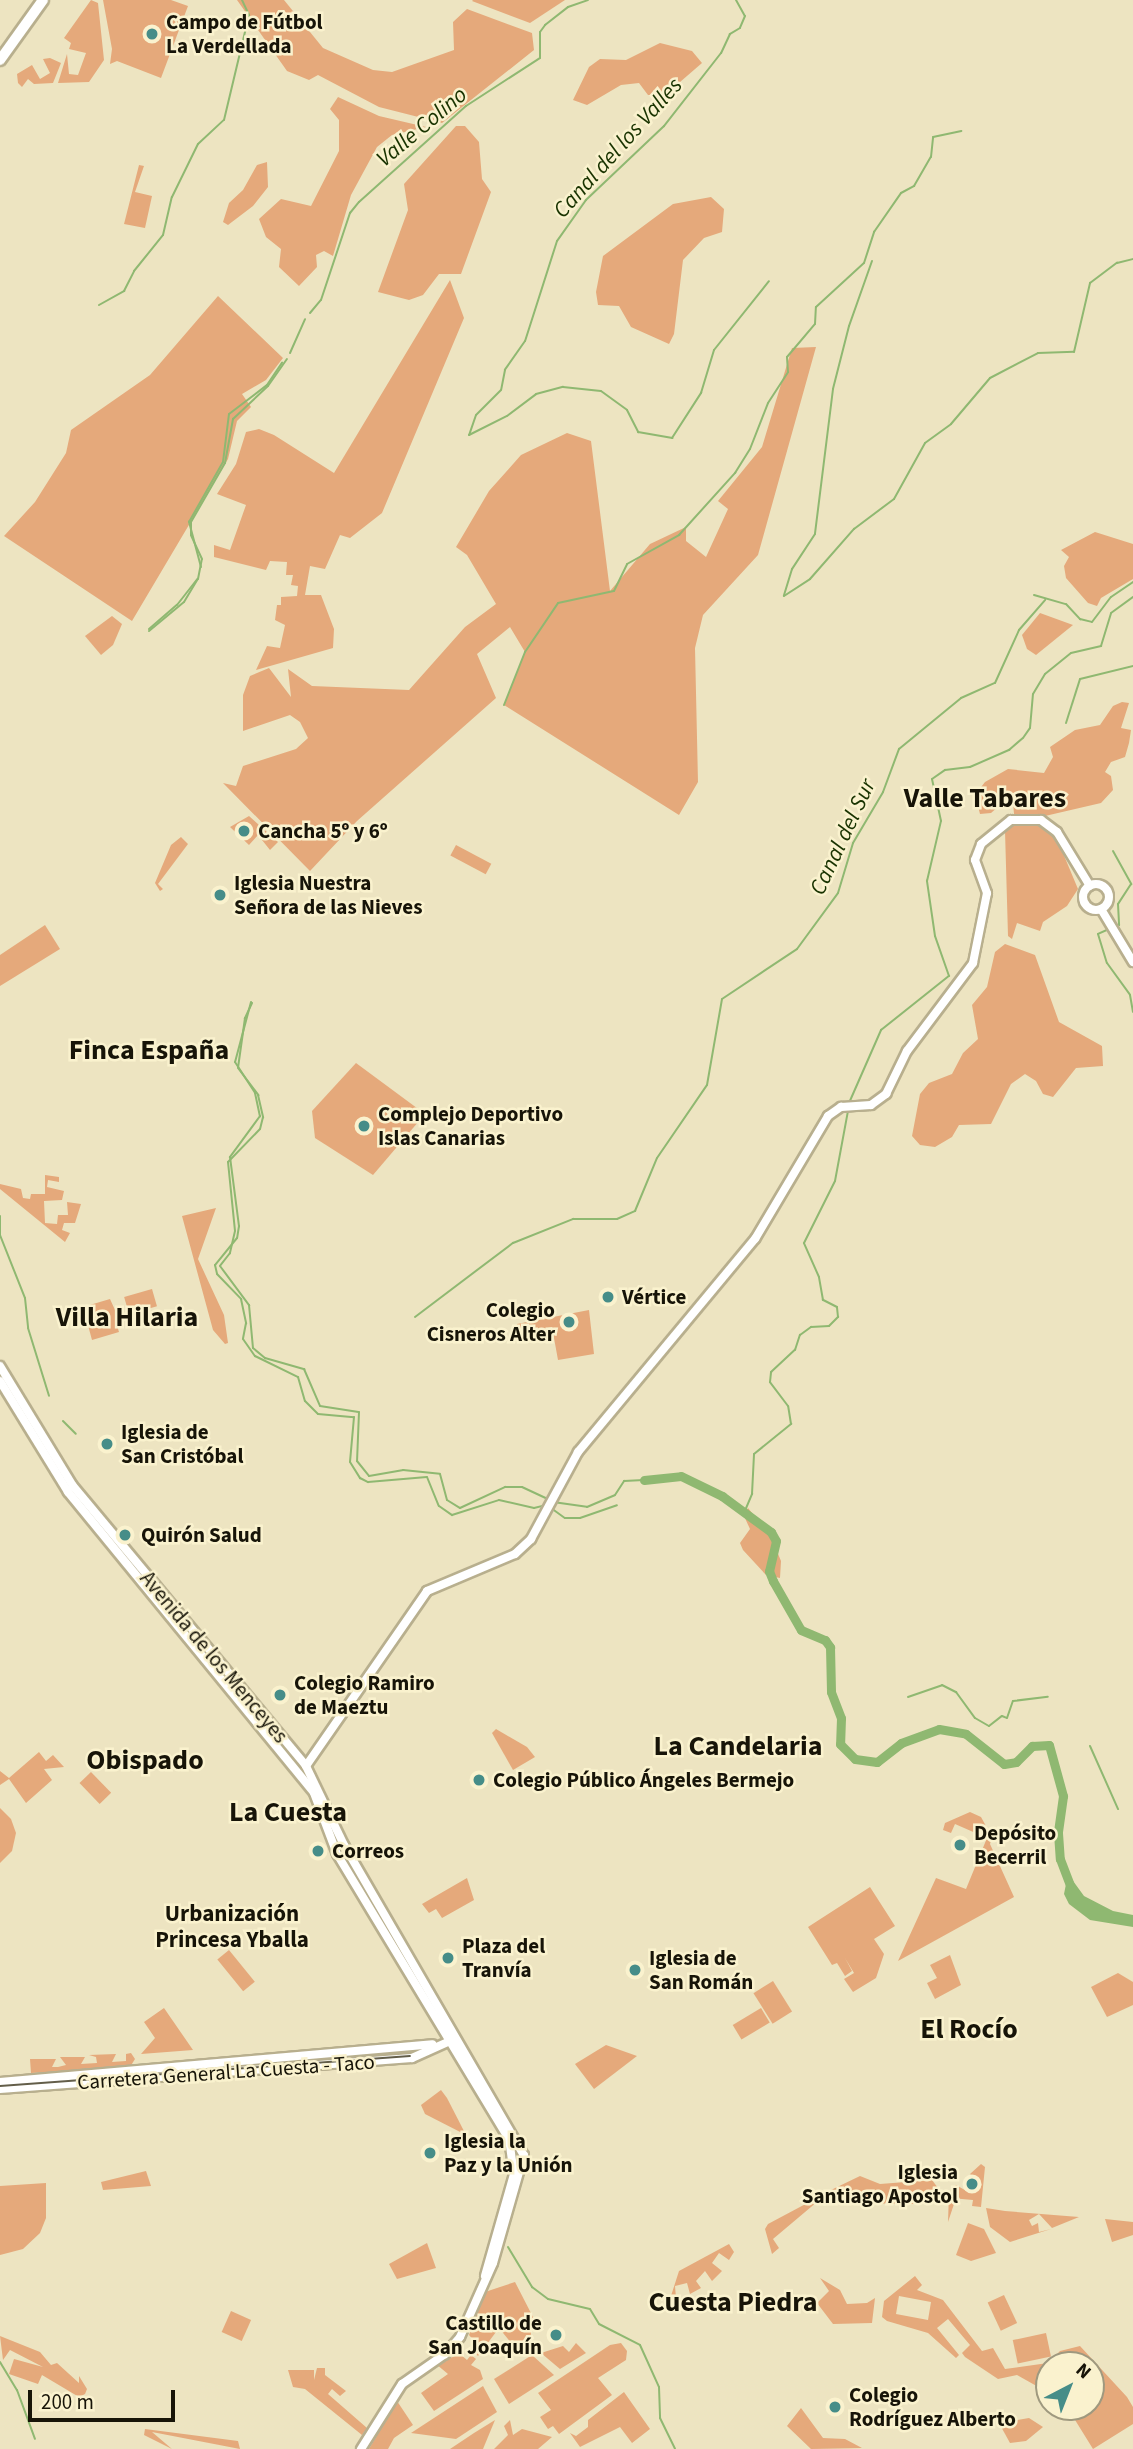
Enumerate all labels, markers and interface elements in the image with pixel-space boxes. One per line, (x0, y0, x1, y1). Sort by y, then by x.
place label: Campo de Fútbol La Verdellada (166, 9, 323, 59)
marker: Campo de Fútbol La Verdellada (144, 26, 160, 42)
water label: Canal del los Valles (548, 72, 688, 224)
water label: Valle Colino (371, 81, 473, 173)
water label: Canal del Sur (804, 775, 882, 899)
district label: Valle Tabares (904, 781, 1066, 815)
place label: Cancha 5º y 6º (258, 818, 388, 844)
marker: Cancha 5º y 6º (236, 823, 252, 839)
place label: Iglesia Nuestra Señora de las Nieves (234, 870, 422, 920)
marker: Iglesia Nuestra Señora de las Nieves (212, 887, 228, 903)
district label: Finca España (69, 1033, 229, 1067)
place label: Complejo Deportivo Islas Canarias (378, 1101, 563, 1151)
marker: Complejo Deportivo Islas Canarias (356, 1118, 372, 1134)
place label: Vértice (622, 1284, 686, 1310)
marker: Vértice (600, 1289, 616, 1305)
place label: Colegio Cisneros Alter (427, 1297, 555, 1347)
district label: Villa Hilaria (56, 1300, 198, 1334)
marker: Colegio Cisneros Alter (561, 1314, 577, 1330)
place label: Iglesia de San Cristóbal (121, 1419, 243, 1469)
marker: Iglesia de San Cristóbal (99, 1436, 115, 1452)
place label: Quirón Salud (141, 1522, 262, 1548)
marker: Quirón Salud (115, 1525, 135, 1545)
street label: Avenida de los Menceyes (135, 1566, 293, 1748)
place label: Colegio Ramiro de Maeztu (294, 1670, 435, 1720)
marker: Colegio Ramiro de Maeztu (272, 1687, 288, 1703)
district label: La Candelaria (654, 1729, 822, 1763)
district label: Obispado (86, 1743, 204, 1777)
place label: Colegio Público Ángeles Bermejo (493, 1767, 794, 1793)
marker: Colegio Público Ángeles Bermejo (471, 1772, 487, 1788)
district label: La Cuesta (229, 1795, 347, 1829)
place label: Depósito Becerril (974, 1820, 1056, 1870)
marker: Depósito Becerril (952, 1837, 968, 1853)
place label: Correos (332, 1838, 404, 1864)
marker: Correos (310, 1843, 326, 1859)
district label: Urbanización Princesa Yballa (155, 1900, 309, 1954)
place label: Plaza del Tranvía (462, 1933, 545, 1983)
place label: Iglesia de San Román (649, 1945, 753, 1995)
marker: Plaza del Tranvía (440, 1950, 456, 1966)
marker: Iglesia de San Román (627, 1962, 643, 1978)
district label: El Rocío (920, 2012, 1018, 2046)
street label: Carretera General La Cuesta - Taco (76, 2049, 376, 2095)
place label: Iglesia la Paz y la Unión (444, 2128, 573, 2178)
marker: Iglesia la Paz y la Unión (422, 2145, 438, 2161)
place label: Iglesia Santiago Apostol (802, 2159, 958, 2209)
marker: Iglesia Santiago Apostol (964, 2176, 980, 2192)
district label: Cuesta Piedra (649, 2285, 817, 2319)
place label: Castillo de San Joaquín (428, 2310, 542, 2360)
marker: Castillo de San Joaquín (548, 2327, 564, 2343)
north arrow (1035, 2351, 1105, 2421)
text: N (1069, 2357, 1097, 2386)
scale bar (32, 2376, 178, 2420)
place label: Colegio Rodríguez Alberto (849, 2382, 1016, 2432)
text: 200 m (41, 2387, 94, 2417)
marker: Colegio Rodríguez Alberto (827, 2399, 843, 2415)

